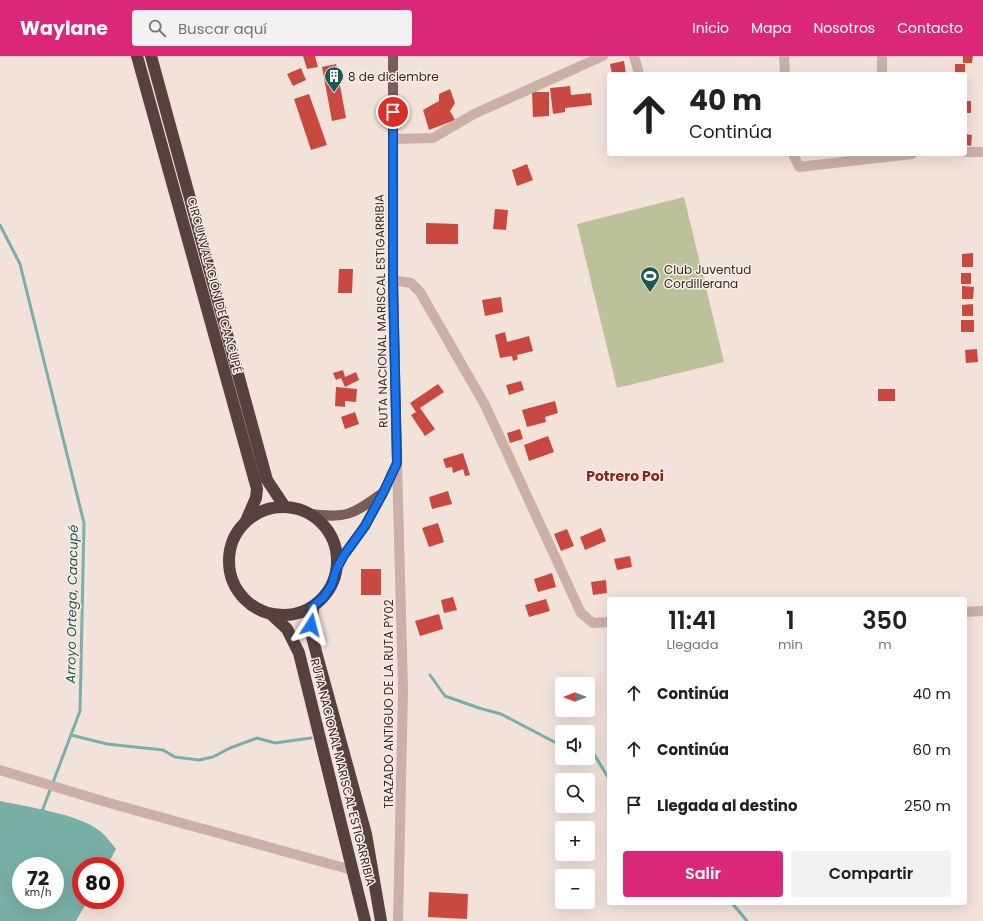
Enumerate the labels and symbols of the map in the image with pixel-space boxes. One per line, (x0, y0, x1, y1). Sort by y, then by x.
building icon: 8 de diciembre (323, 65, 345, 93)
place label: 8 de diciembre (348, 68, 439, 85)
pin (376, 95, 410, 129)
street label: RUTA NACIONAL MARISCAL ESTIGARRIBIA (370, 194, 392, 428)
street label: CIRCUNVALACIÓN DE CAACUPÉ (183, 195, 247, 375)
place label: Club Juventud Cordillerana (664, 261, 751, 292)
sports icon: Club Juventud Cordillerana (639, 265, 661, 293)
district label: Potrero Poi (586, 466, 664, 486)
water label: Arroyo Ortega, Caacupé (61, 524, 83, 685)
street label: TRAZADO ANTIGUO DE LA RUTA PY02 (380, 599, 397, 809)
position arrow (290, 604, 332, 646)
street label: RUTA NACIONAL MARISCAL ESTIGARRIBIA (306, 657, 380, 887)
north arrow (555, 677, 595, 717)
speed limit sign: 80 (72, 857, 124, 909)

